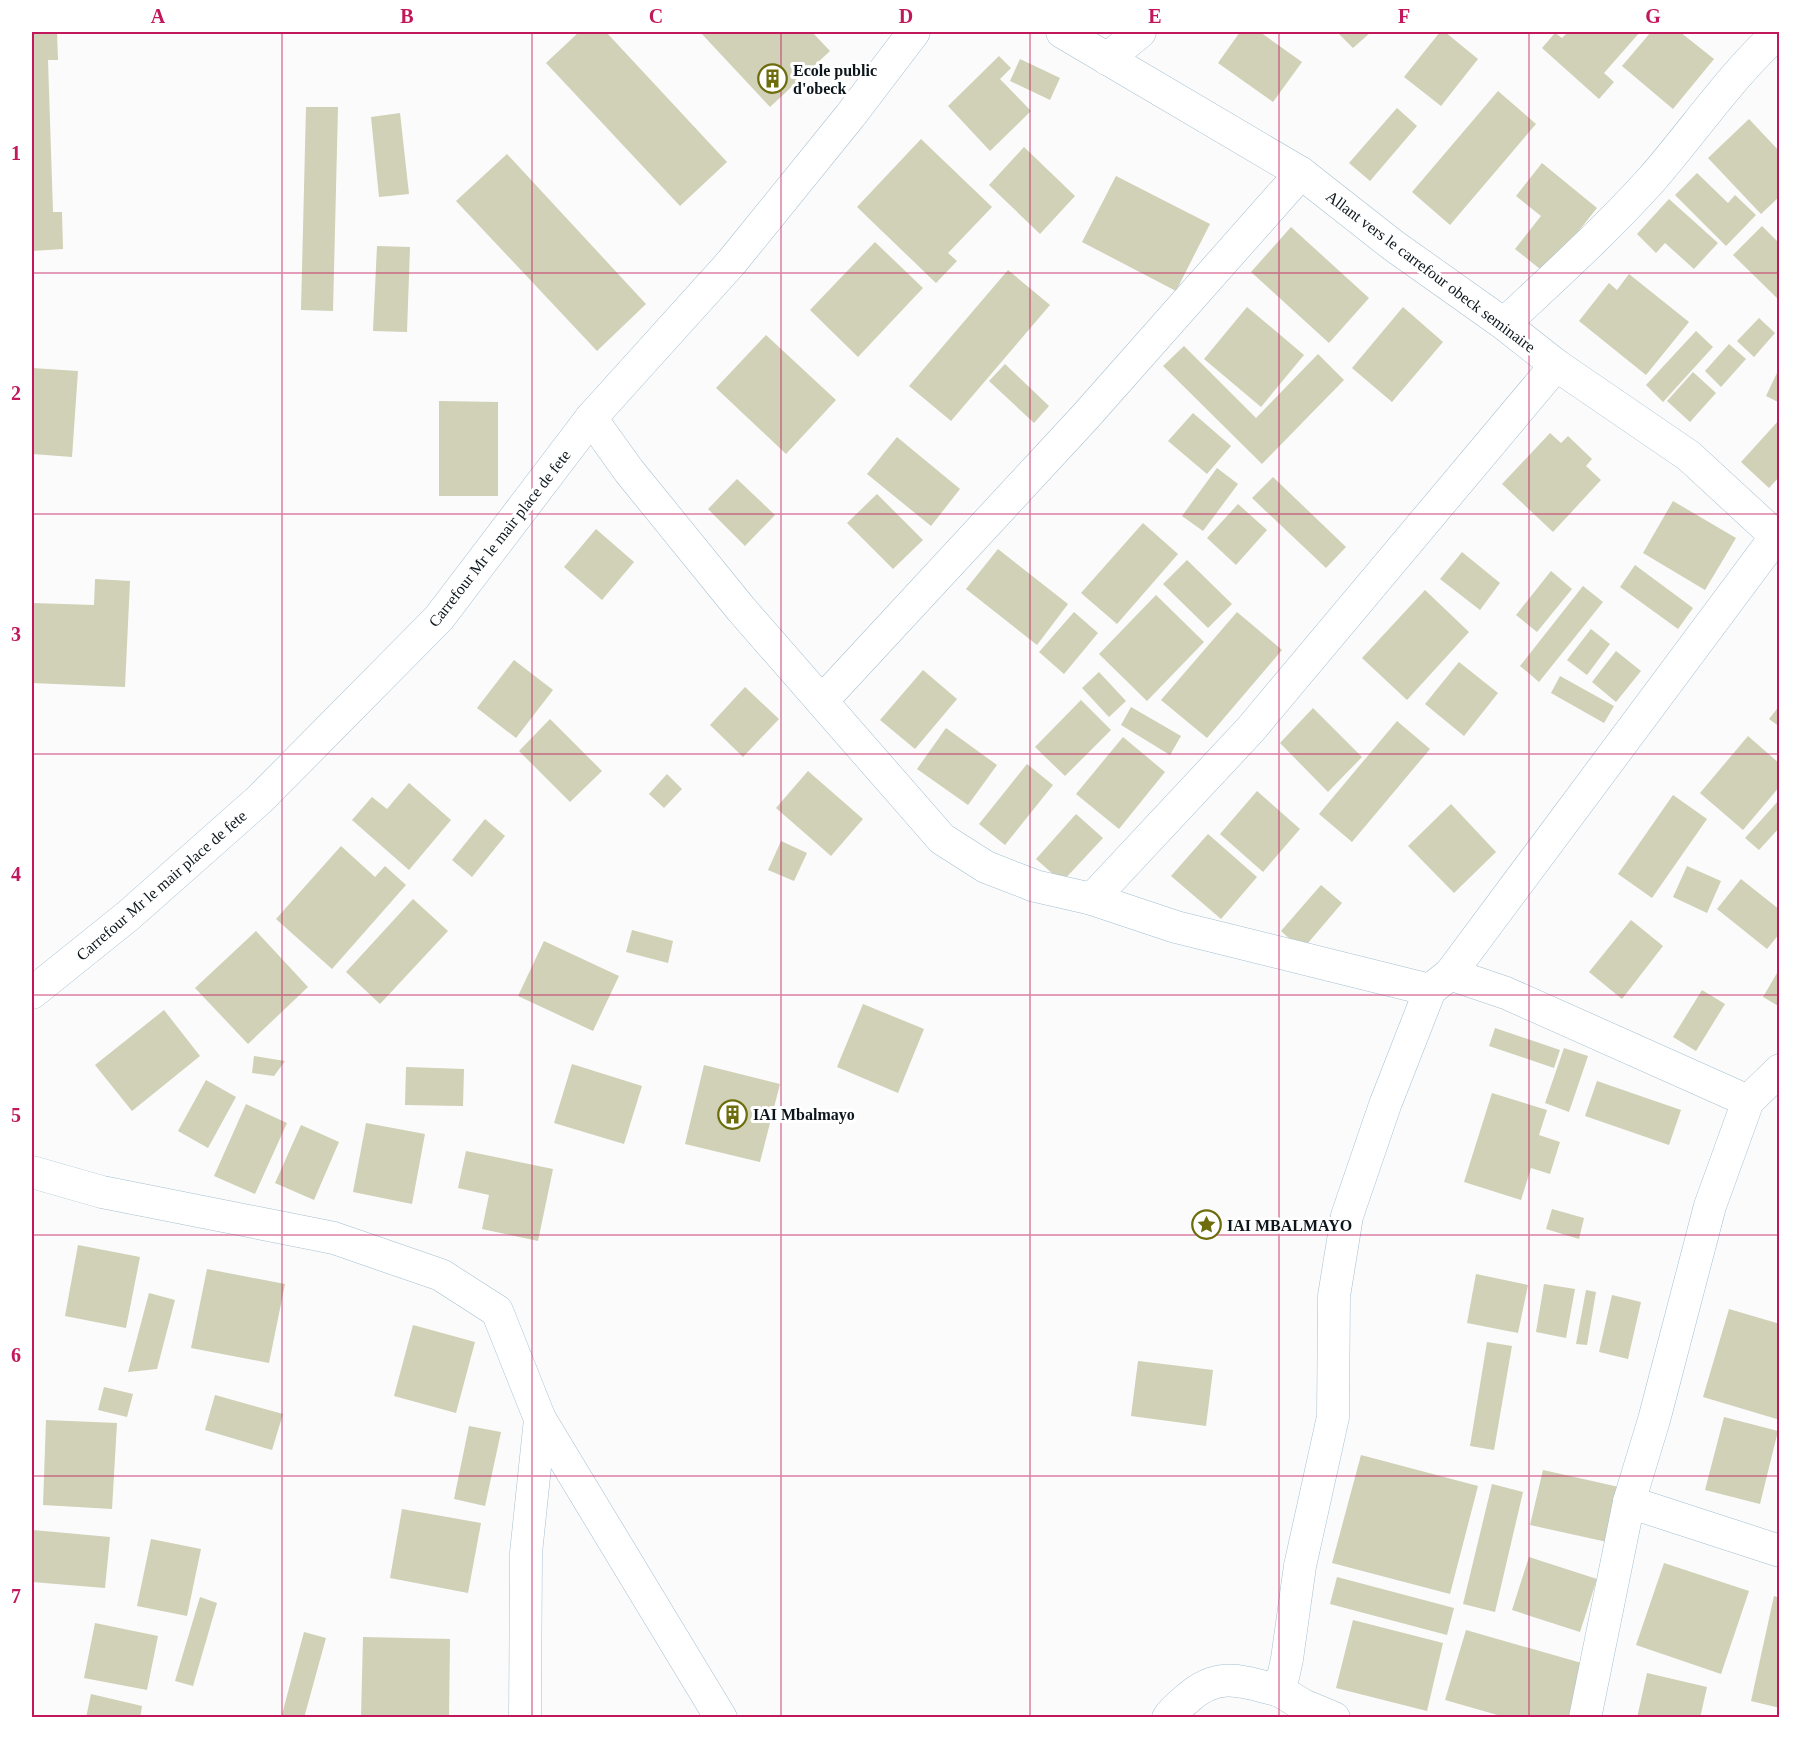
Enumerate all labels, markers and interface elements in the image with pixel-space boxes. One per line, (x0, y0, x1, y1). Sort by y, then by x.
text: A (151, 5, 166, 27)
text: B (400, 5, 414, 27)
text: C (649, 5, 663, 27)
text: D (899, 5, 913, 27)
text: E (1148, 5, 1162, 27)
text: F (1398, 5, 1410, 27)
text: G (1645, 5, 1661, 27)
place label: Ecole public d'obeck (793, 62, 877, 97)
building icon: Ecole public d'obeck (756, 63, 788, 95)
text: 1 (11, 142, 21, 164)
street label: Allant vers le carrefour obeck seminaire (1323, 187, 1539, 356)
text: 2 (11, 382, 21, 404)
street label: Carrefour Mr le mair place de fete (425, 447, 574, 631)
text: 3 (11, 623, 21, 645)
street label: Carrefour Mr le mair place de fete (73, 807, 250, 965)
text: 4 (11, 863, 21, 885)
building icon: IAI Mbalmayo (716, 1098, 748, 1130)
text: 5 (11, 1104, 21, 1126)
place label: IAI Mbalmayo (753, 1106, 855, 1124)
place icon: IAI MBALMAYO (1190, 1209, 1222, 1241)
place label: IAI MBALMAYO (1227, 1217, 1352, 1234)
text: 6 (11, 1344, 21, 1366)
text: 7 (11, 1585, 21, 1607)

